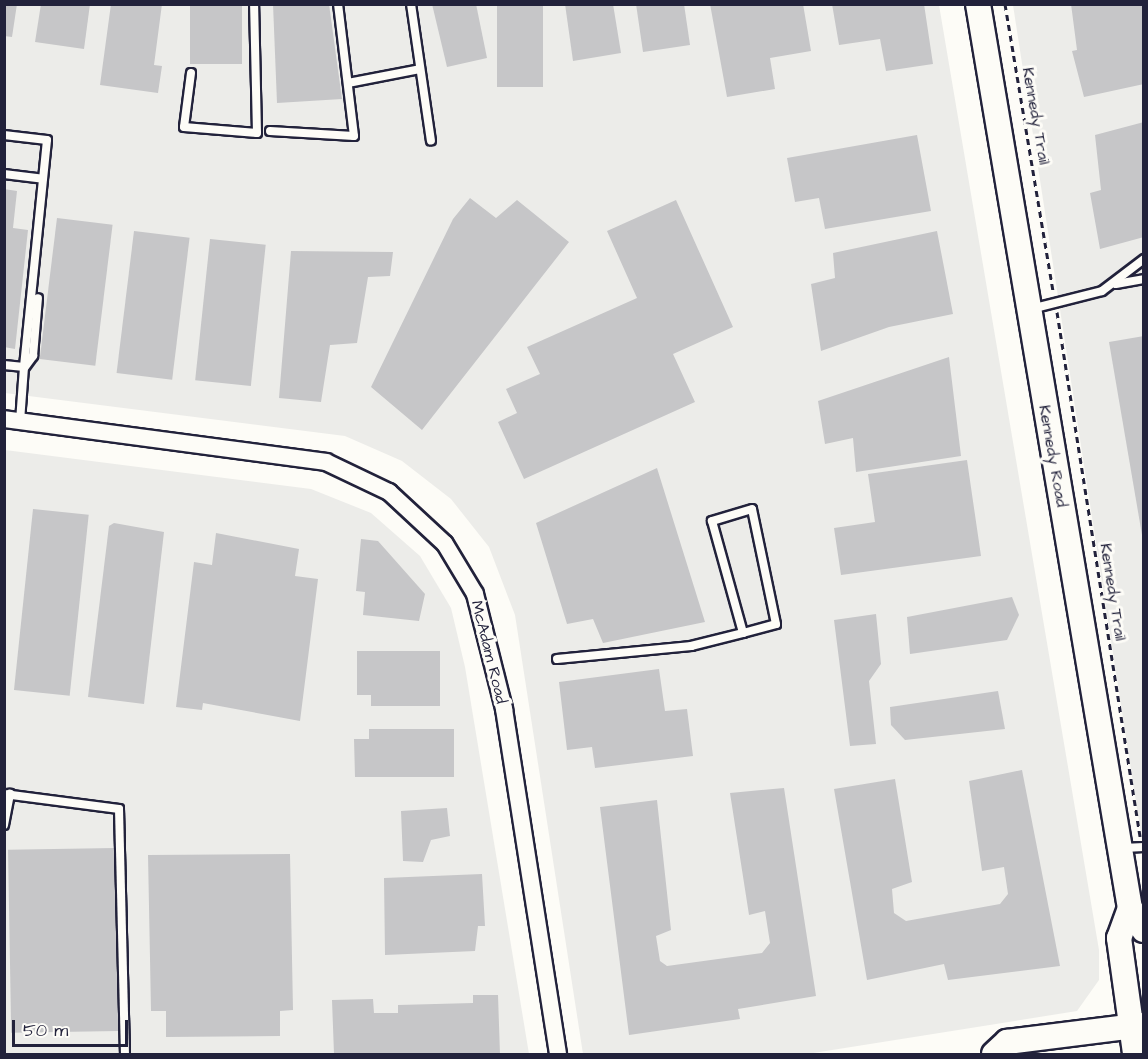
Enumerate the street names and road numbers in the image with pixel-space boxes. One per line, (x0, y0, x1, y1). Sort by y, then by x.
street label: Kennedy Trail (1018, 66, 1054, 166)
street label: Kennedy Road (1035, 404, 1071, 508)
street label: Kennedy Trail (1096, 542, 1130, 642)
street label: McAdam Road (467, 598, 511, 706)

